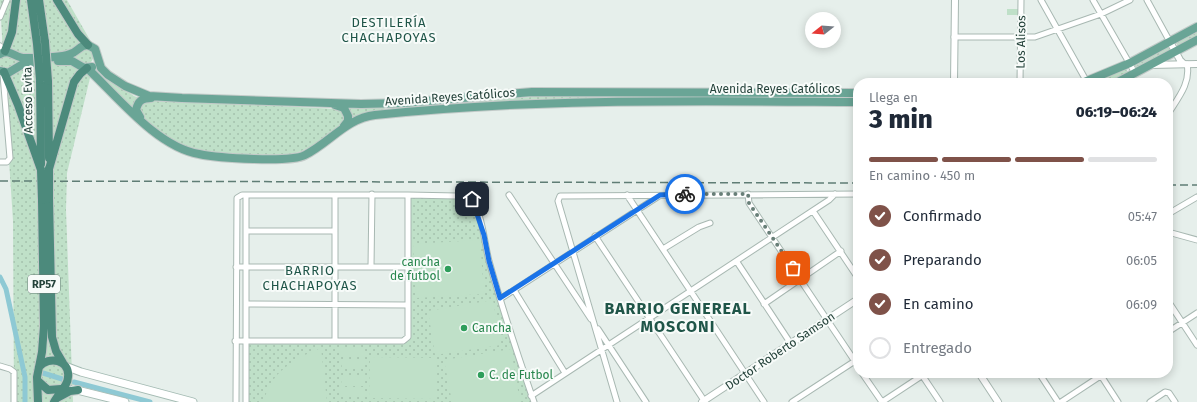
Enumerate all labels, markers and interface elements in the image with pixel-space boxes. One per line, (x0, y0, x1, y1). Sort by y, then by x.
north arrow (805, 12, 841, 48)
map controls (805, 12, 841, 48)
district label: DESTILERÍA CHACHAPOYAS (341, 15, 437, 45)
street label: Los Alisos (1014, 15, 1028, 69)
street label: Acceso Evita (20, 67, 36, 133)
street label: Avenida Reyes Católicos (710, 82, 841, 96)
street label: Avenida Reyes Católicos (384, 85, 516, 109)
text: Llega en (869, 90, 918, 105)
text: 06:19–06:24 (1076, 103, 1157, 121)
text: 3 min (869, 104, 933, 135)
text: En camino · 450 m (869, 168, 975, 183)
courier (665, 174, 705, 214)
pin (455, 182, 489, 216)
icon: bike (674, 183, 696, 205)
icon: home (461, 188, 483, 210)
icon: check (869, 205, 891, 227)
text: Confirmado (903, 207, 982, 225)
text: 05:47 (1128, 209, 1157, 224)
icon: check (869, 249, 891, 271)
pin (776, 251, 810, 285)
text: Preparando (903, 251, 982, 269)
text: 06:05 (1126, 253, 1157, 268)
place label: cancha de futbol (390, 255, 440, 283)
icon: bag (782, 257, 804, 279)
district label: BARRIO CHACHAPOYAS (262, 263, 358, 293)
marker: cancha de futbol (443, 264, 453, 274)
road number: RP57 (28, 275, 60, 293)
icon: check (869, 293, 891, 315)
text: En camino (903, 295, 973, 313)
text: 06:09 (1126, 297, 1157, 312)
district label: BARRIO GENEREAL MOSCONI (604, 299, 752, 336)
street label: Doctor Roberto Samson (723, 309, 837, 393)
place label: Cancha (472, 321, 511, 335)
marker: Cancha (459, 323, 469, 333)
text: Entregado (903, 339, 972, 357)
place label: C. de Futbol (489, 368, 554, 382)
marker: C. de Futbol (476, 370, 486, 380)

